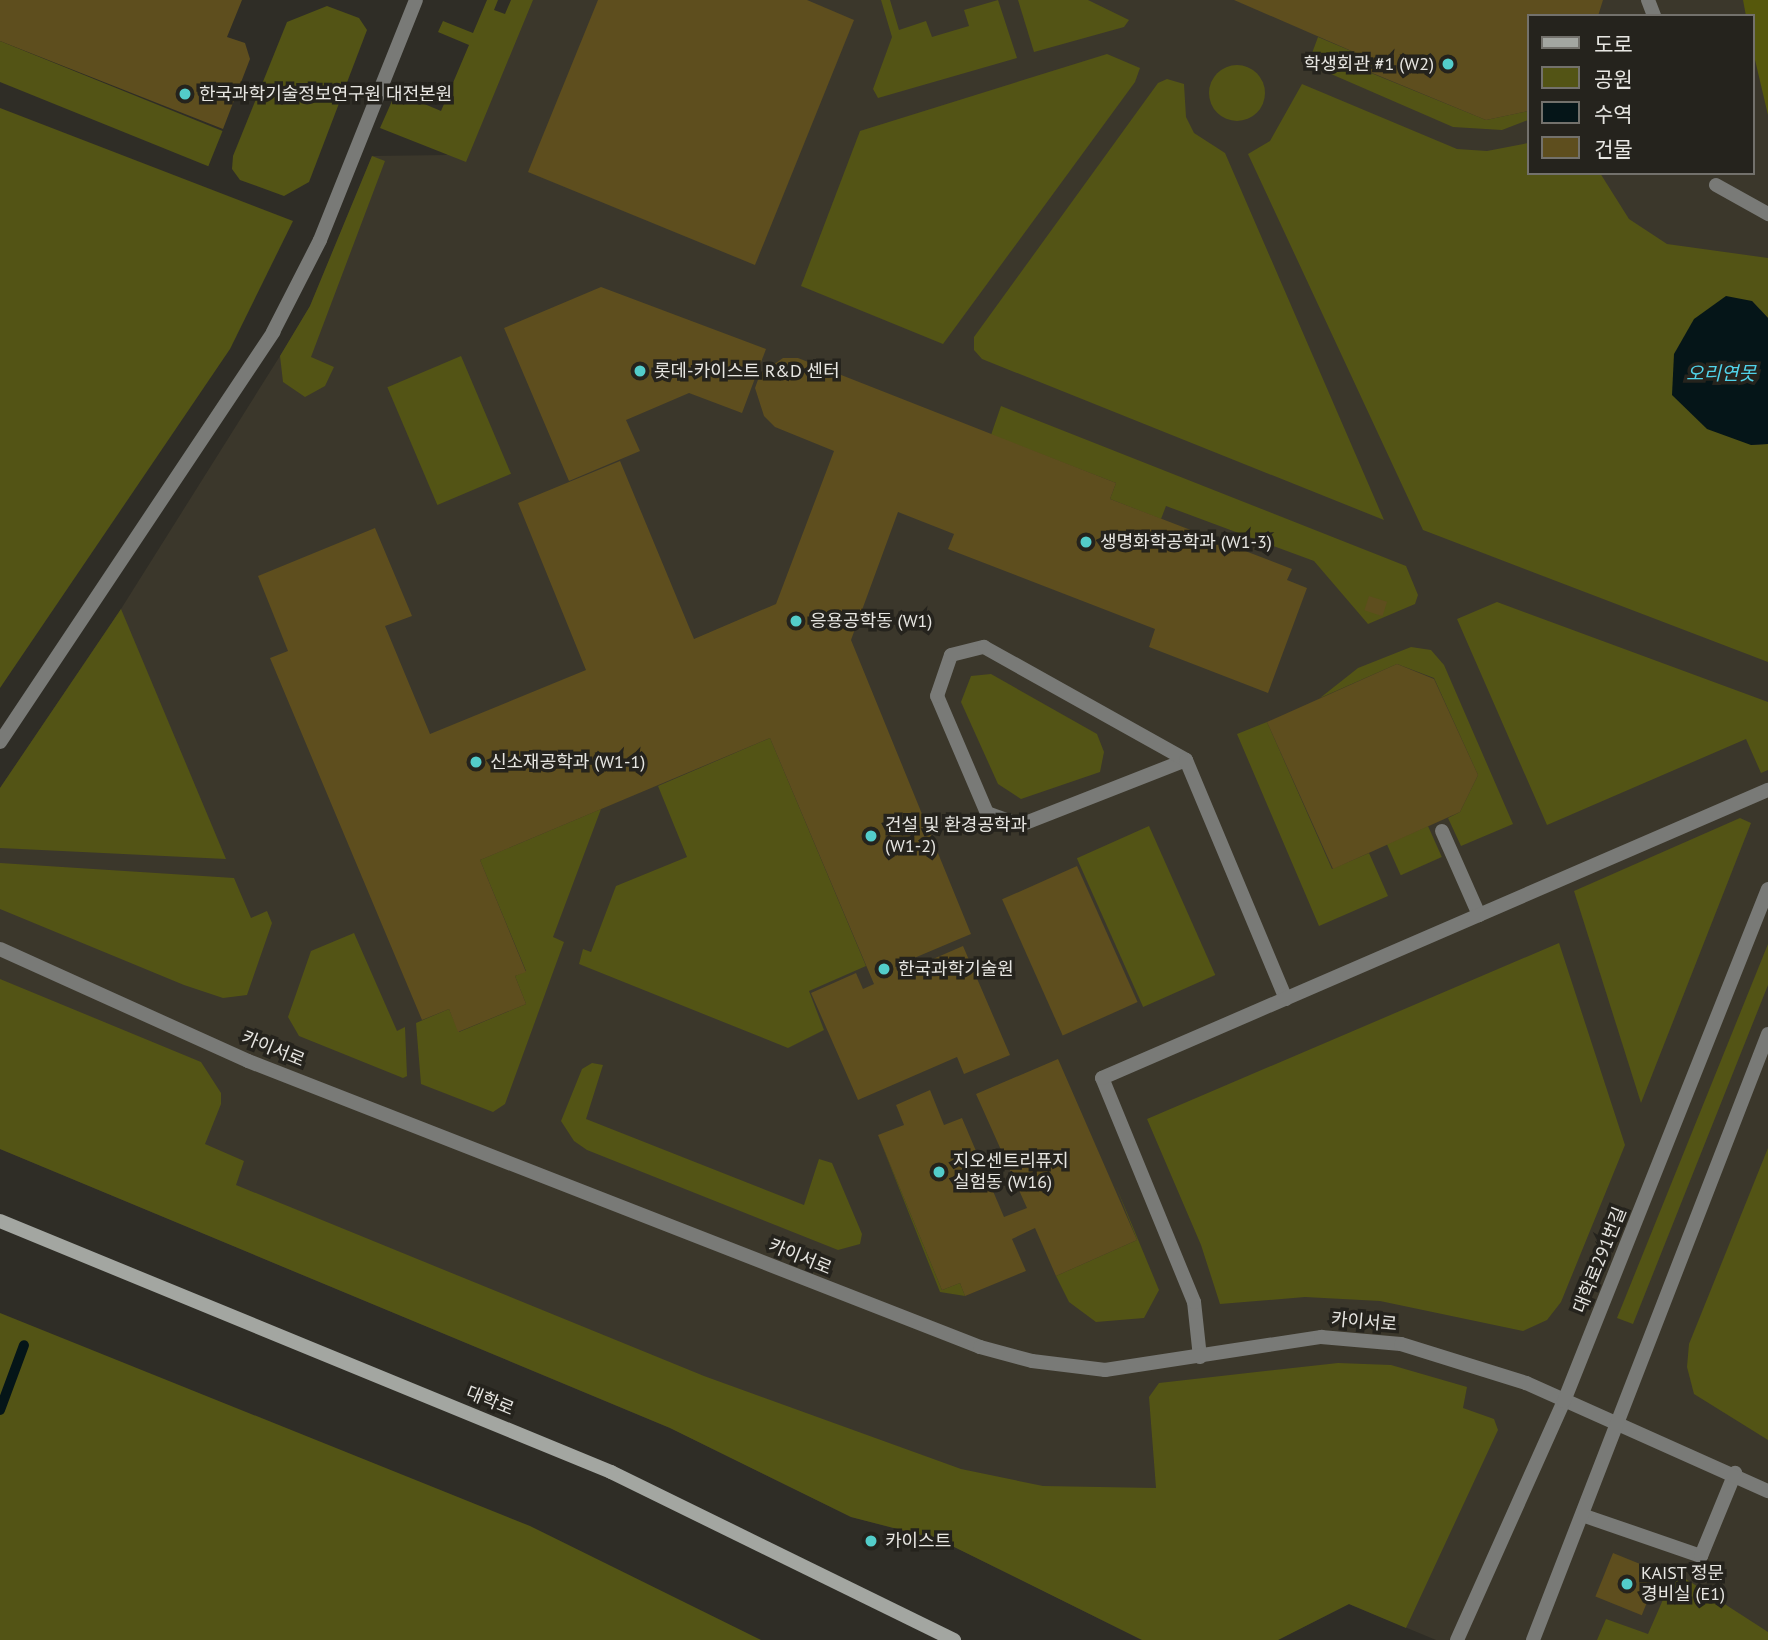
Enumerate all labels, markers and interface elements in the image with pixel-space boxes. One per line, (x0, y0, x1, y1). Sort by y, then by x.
legend (1526, 14, 1754, 175)
text: 도로 (1594, 31, 1633, 58)
place label: 학생회관 #1 (W2) (1304, 53, 1434, 75)
marker: 학생회관 #1 (W2) (1440, 56, 1456, 72)
text: 공원 (1594, 66, 1633, 93)
place label: 한국과학기술정보연구원 대전본원 (199, 83, 452, 105)
marker: 한국과학기술정보연구원 대전본원 (177, 86, 193, 102)
text: 수역 (1594, 101, 1633, 128)
text: 건물 (1594, 136, 1633, 163)
place label: 롯데-카이스트 R&D 센터 (654, 360, 840, 382)
marker: 롯데-카이스트 R&D 센터 (632, 363, 648, 379)
water label: 오리연못 (1686, 363, 1756, 385)
place label: 생명화학공학과 (W1-3) (1100, 531, 1272, 553)
marker: 생명화학공학과 (W1-3) (1078, 534, 1094, 550)
place label: 응용공학동 (W1) (810, 610, 932, 632)
marker: 응용공학동 (W1) (788, 613, 804, 629)
place label: 신소재공학과 (W1-1) (490, 751, 645, 773)
marker: 신소재공학과 (W1-1) (468, 754, 484, 770)
place label: 건설 및 환경공학과 (W1-2) (885, 815, 1027, 858)
marker: 건설 및 환경공학과 (W1-2) (863, 828, 879, 844)
place label: 한국과학기술원 (898, 958, 1014, 980)
marker: 한국과학기술원 (876, 961, 892, 977)
street label: 카이서로 (238, 1027, 308, 1071)
place label: 지오센트리퓨지 실험동 (W16) (953, 1151, 1069, 1194)
marker: 지오센트리퓨지 실험동 (W16) (931, 1164, 947, 1180)
street label: 대학로291번길 (1569, 1204, 1631, 1316)
street label: 카이서로 (765, 1235, 835, 1279)
street label: 카이서로 (1330, 1308, 1398, 1336)
street label: 대학로 (463, 1382, 517, 1420)
place label: 카이스트 (885, 1530, 951, 1552)
marker: 카이스트 (863, 1533, 879, 1549)
place label: KAIST 정문 경비실 (E1) (1641, 1563, 1725, 1606)
marker: KAIST 정문 경비실 (E1) (1619, 1576, 1635, 1592)

